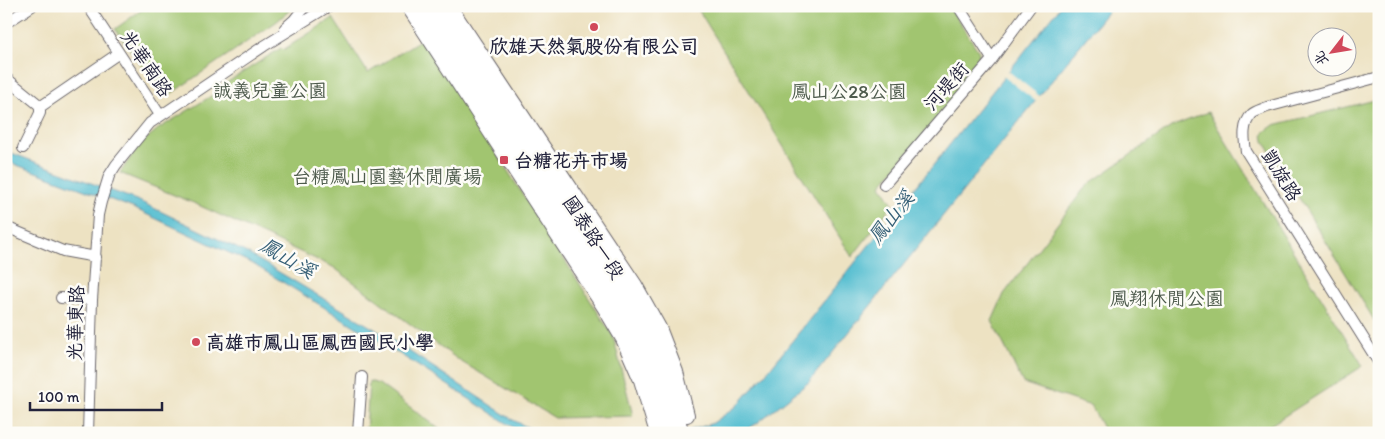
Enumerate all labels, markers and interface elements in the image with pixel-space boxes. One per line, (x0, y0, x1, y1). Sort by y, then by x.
marker: 欣雄天然氣股份有限公司 (588, 21, 600, 33)
street label: 光華南路 (116, 25, 177, 101)
north arrow (1308, 28, 1358, 78)
place label: 欣雄天然氣股份有限公司 (489, 35, 699, 58)
text: 北 (1310, 48, 1332, 69)
street label: 河堤街 (919, 57, 974, 115)
park label: 誠義兒童公園 (213, 79, 327, 102)
park label: 鳳山公28公園 (791, 80, 907, 103)
street label: 凱旋路 (1257, 145, 1306, 206)
place label: 台糖花卉市場 (514, 149, 628, 172)
marker: 台糖花卉市場 (498, 154, 510, 166)
park label: 台糖鳳山園藝休閒廣場 (292, 165, 482, 188)
water label: 鳳山溪 (862, 185, 920, 249)
street label: 國泰路一段 (558, 191, 629, 283)
water label: 鳳山溪 (255, 232, 321, 284)
street label: 光華東路 (63, 285, 88, 361)
park label: 鳳翔休閒公園 (1110, 287, 1224, 310)
place label: 高雄市鳳山區鳳西國民小學 (206, 331, 434, 354)
marker: 高雄市鳳山區鳳西國民小學 (190, 336, 202, 348)
scale bar (30, 379, 162, 411)
text: 100 m (38, 388, 80, 406)

